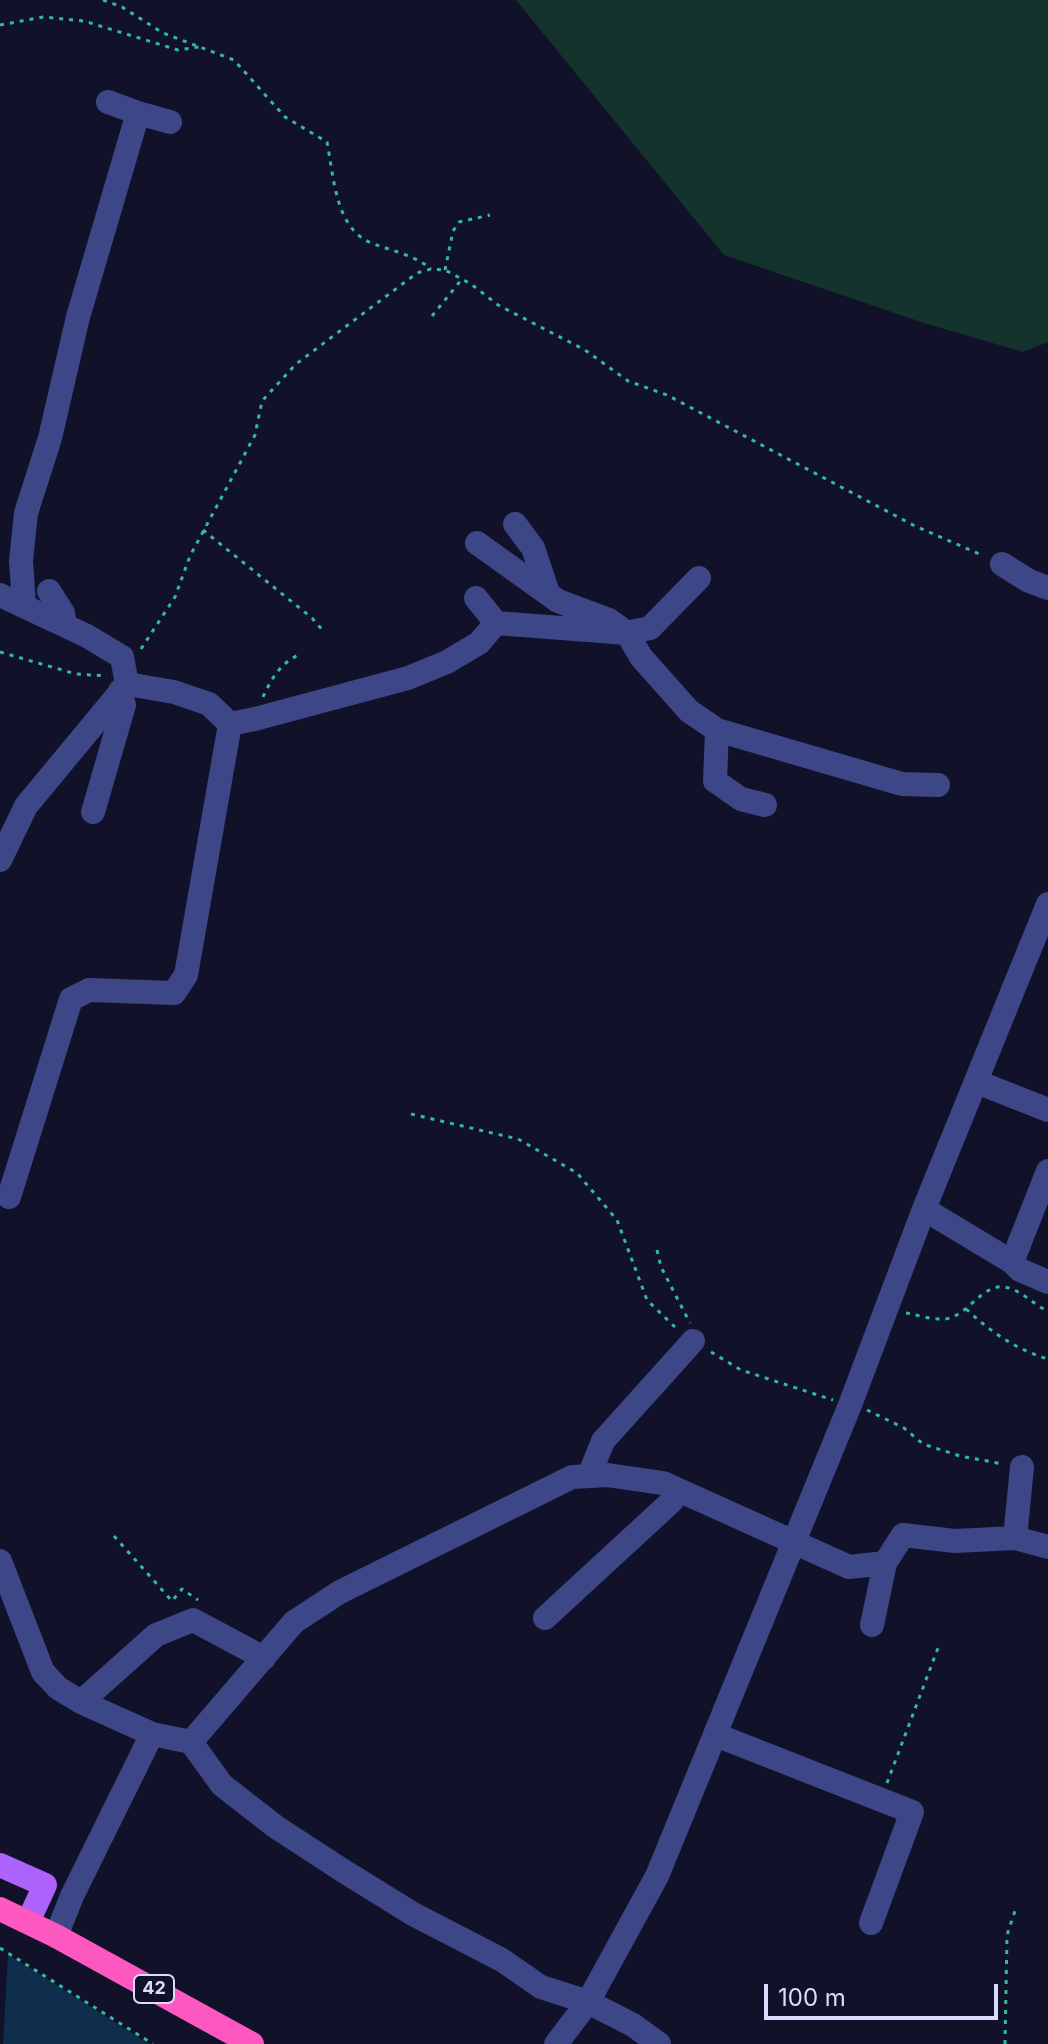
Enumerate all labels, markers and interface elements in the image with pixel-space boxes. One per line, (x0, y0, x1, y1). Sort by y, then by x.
scale bar (768, 1968, 1002, 2018)
road number: 42 (134, 1975, 174, 2003)
text: 100 m (778, 1983, 846, 2012)

